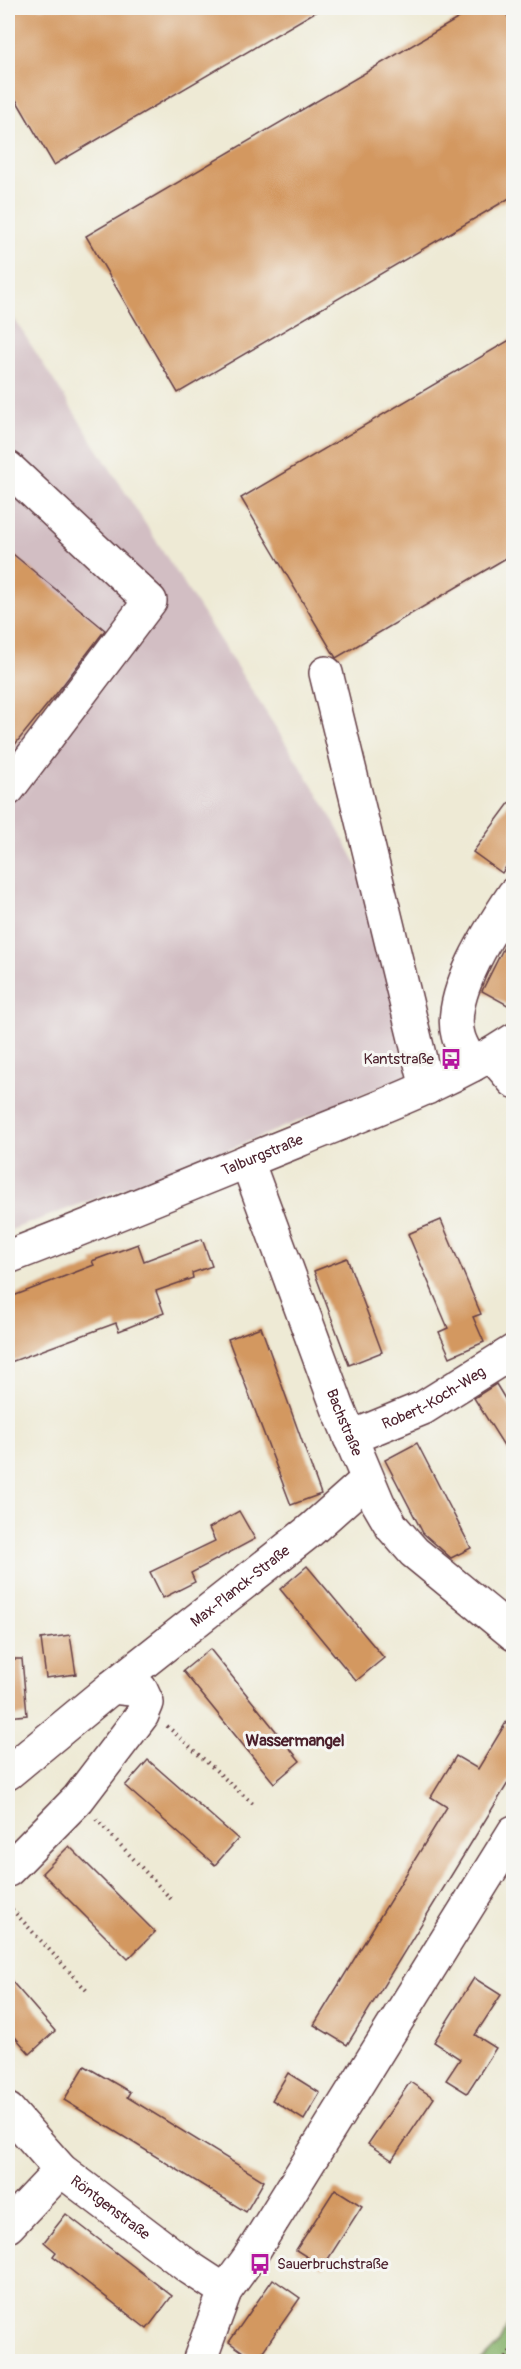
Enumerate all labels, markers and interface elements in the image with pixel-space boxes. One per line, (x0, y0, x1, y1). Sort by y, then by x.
bus stop icon: Kantstraße (439, 1047, 463, 1071)
place label: Kantstraße (363, 1050, 435, 1069)
street label: Talburgstraße (219, 1130, 306, 1180)
street label: Robert-Koch-Weg (379, 1362, 489, 1433)
street label: Bachstraße (322, 1386, 367, 1459)
street label: Max-Planck-Straße (187, 1541, 294, 1631)
district label: Wassermangel (246, 1731, 345, 1751)
street label: Röntgenstraße (67, 2171, 154, 2244)
bus stop icon: Sauerbruchstraße (248, 2252, 272, 2276)
place label: Sauerbruchstraße (277, 2255, 389, 2274)

